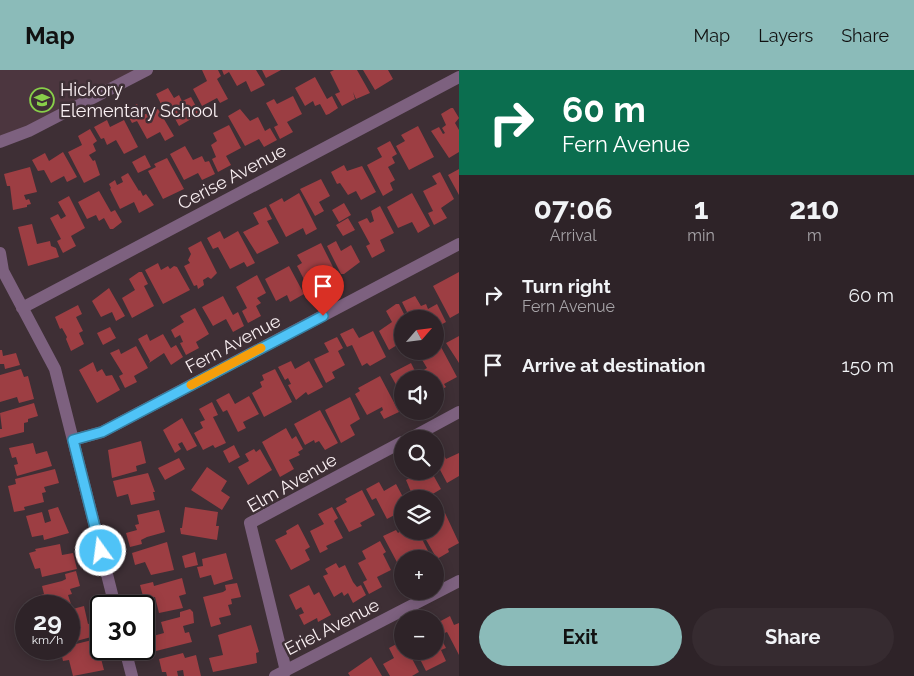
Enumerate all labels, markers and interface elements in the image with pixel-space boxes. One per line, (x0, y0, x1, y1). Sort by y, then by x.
text: Map (25, 21, 75, 50)
text: Map (694, 25, 730, 46)
text: Layers (758, 25, 813, 46)
text: Share (841, 25, 889, 46)
place label: Hickory Elementary School (60, 79, 218, 121)
school or university icon: Hickory Elementary School (29, 87, 55, 113)
text: 60 m (562, 89, 646, 130)
icon: right (479, 90, 544, 155)
text: Fern Avenue (562, 131, 690, 157)
street label: Cerise Avenue (174, 139, 290, 214)
text: 07:06 (534, 191, 613, 226)
text: 1 (694, 191, 708, 226)
text: 210 (789, 191, 840, 226)
text: Arrival (550, 226, 597, 245)
text: min (687, 226, 715, 245)
text: m (807, 226, 822, 245)
pin (302, 265, 344, 316)
icon: arrive (309, 272, 337, 300)
text: Turn right (522, 275, 611, 297)
icon: right (479, 281, 507, 309)
text: 60 m (849, 284, 894, 306)
text: Fern Avenue (522, 297, 615, 316)
street label: Fern Avenue (182, 310, 284, 377)
north arrow (394, 310, 444, 360)
map controls (394, 310, 444, 660)
icon: arrive (479, 351, 507, 379)
text: Arrive at destination (522, 354, 706, 376)
text: 150 m (842, 354, 894, 376)
button: sound (394, 370, 444, 420)
button: search (394, 430, 444, 480)
street label: Elm Avenue (243, 448, 341, 517)
button: layers (394, 490, 444, 540)
position arrow (74, 524, 126, 576)
button: + (394, 550, 444, 600)
street label: Eriel Avenue (281, 594, 383, 659)
speed limit sign: 30 (90, 595, 155, 660)
text: 29 (33, 606, 62, 636)
button: Exit (479, 608, 682, 666)
button: Share (692, 608, 894, 666)
button: − (394, 610, 444, 660)
text: km/h (32, 633, 63, 647)

